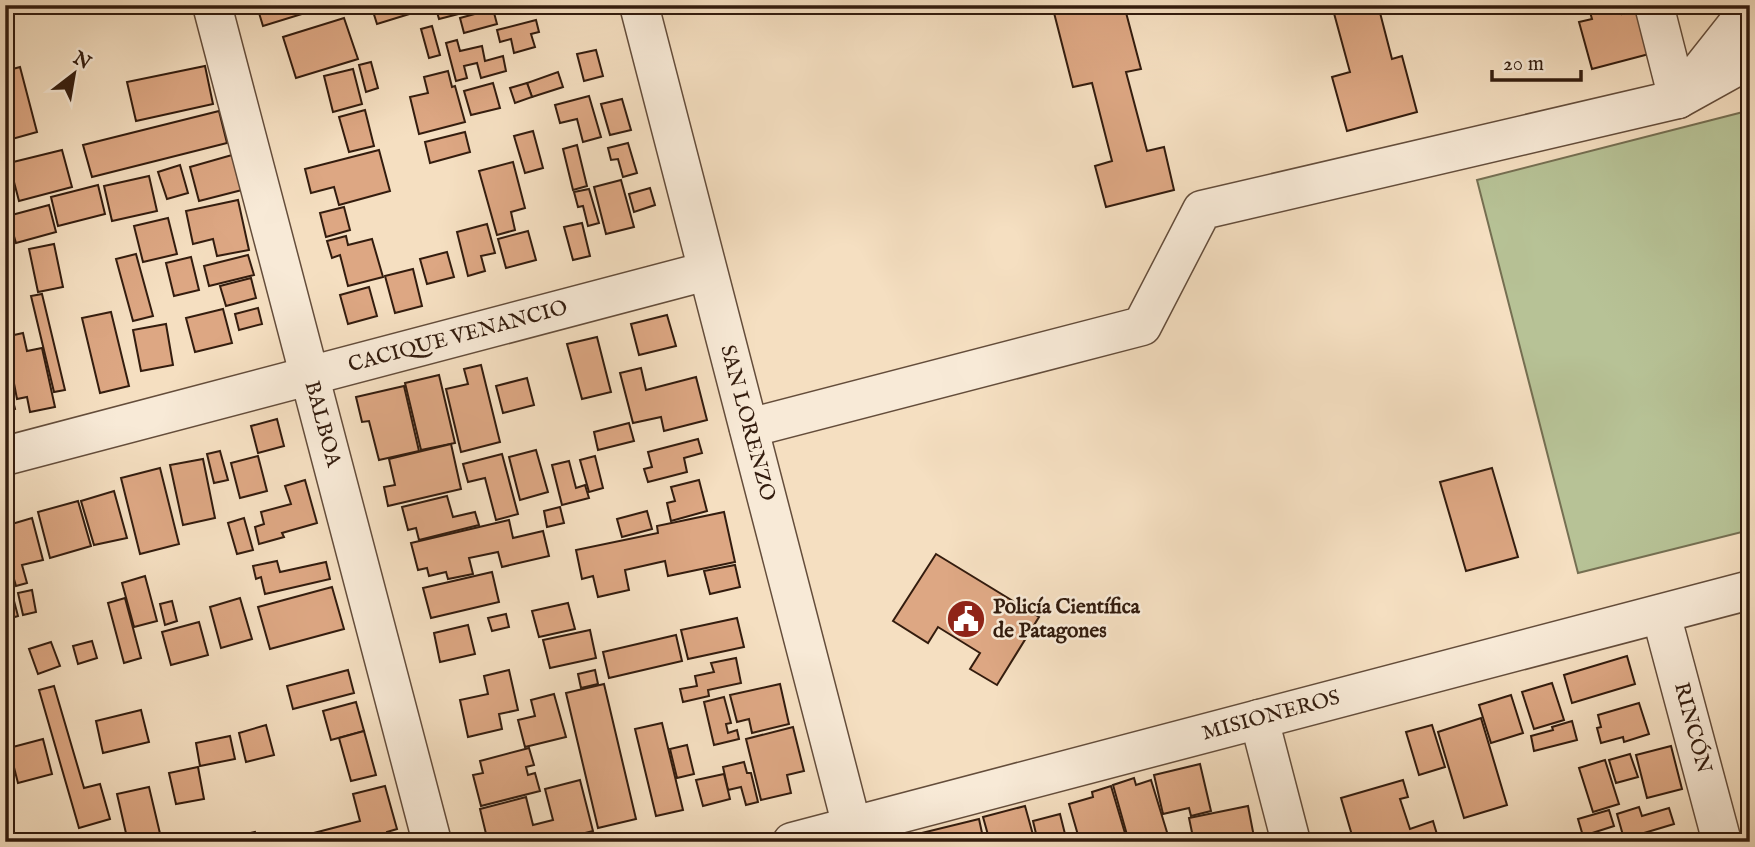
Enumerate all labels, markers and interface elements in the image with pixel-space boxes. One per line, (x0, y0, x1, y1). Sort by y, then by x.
north arrow (38, 38, 108, 108)
scale bar (1492, 38, 1582, 82)
text: N (68, 46, 95, 76)
text: 20 m (1503, 51, 1544, 78)
street label: CACIQUE VENANCIO (345, 295, 571, 379)
street label: SAN LORENZO (713, 342, 781, 504)
street label: BALBOA (298, 378, 347, 471)
place label: Policía Científica de Patagones (993, 594, 1141, 645)
public building icon: Policía Científica de Patagones (945, 598, 987, 640)
street label: RINCÓN (1667, 679, 1718, 776)
street label: MISIONEROS (1199, 685, 1343, 747)

